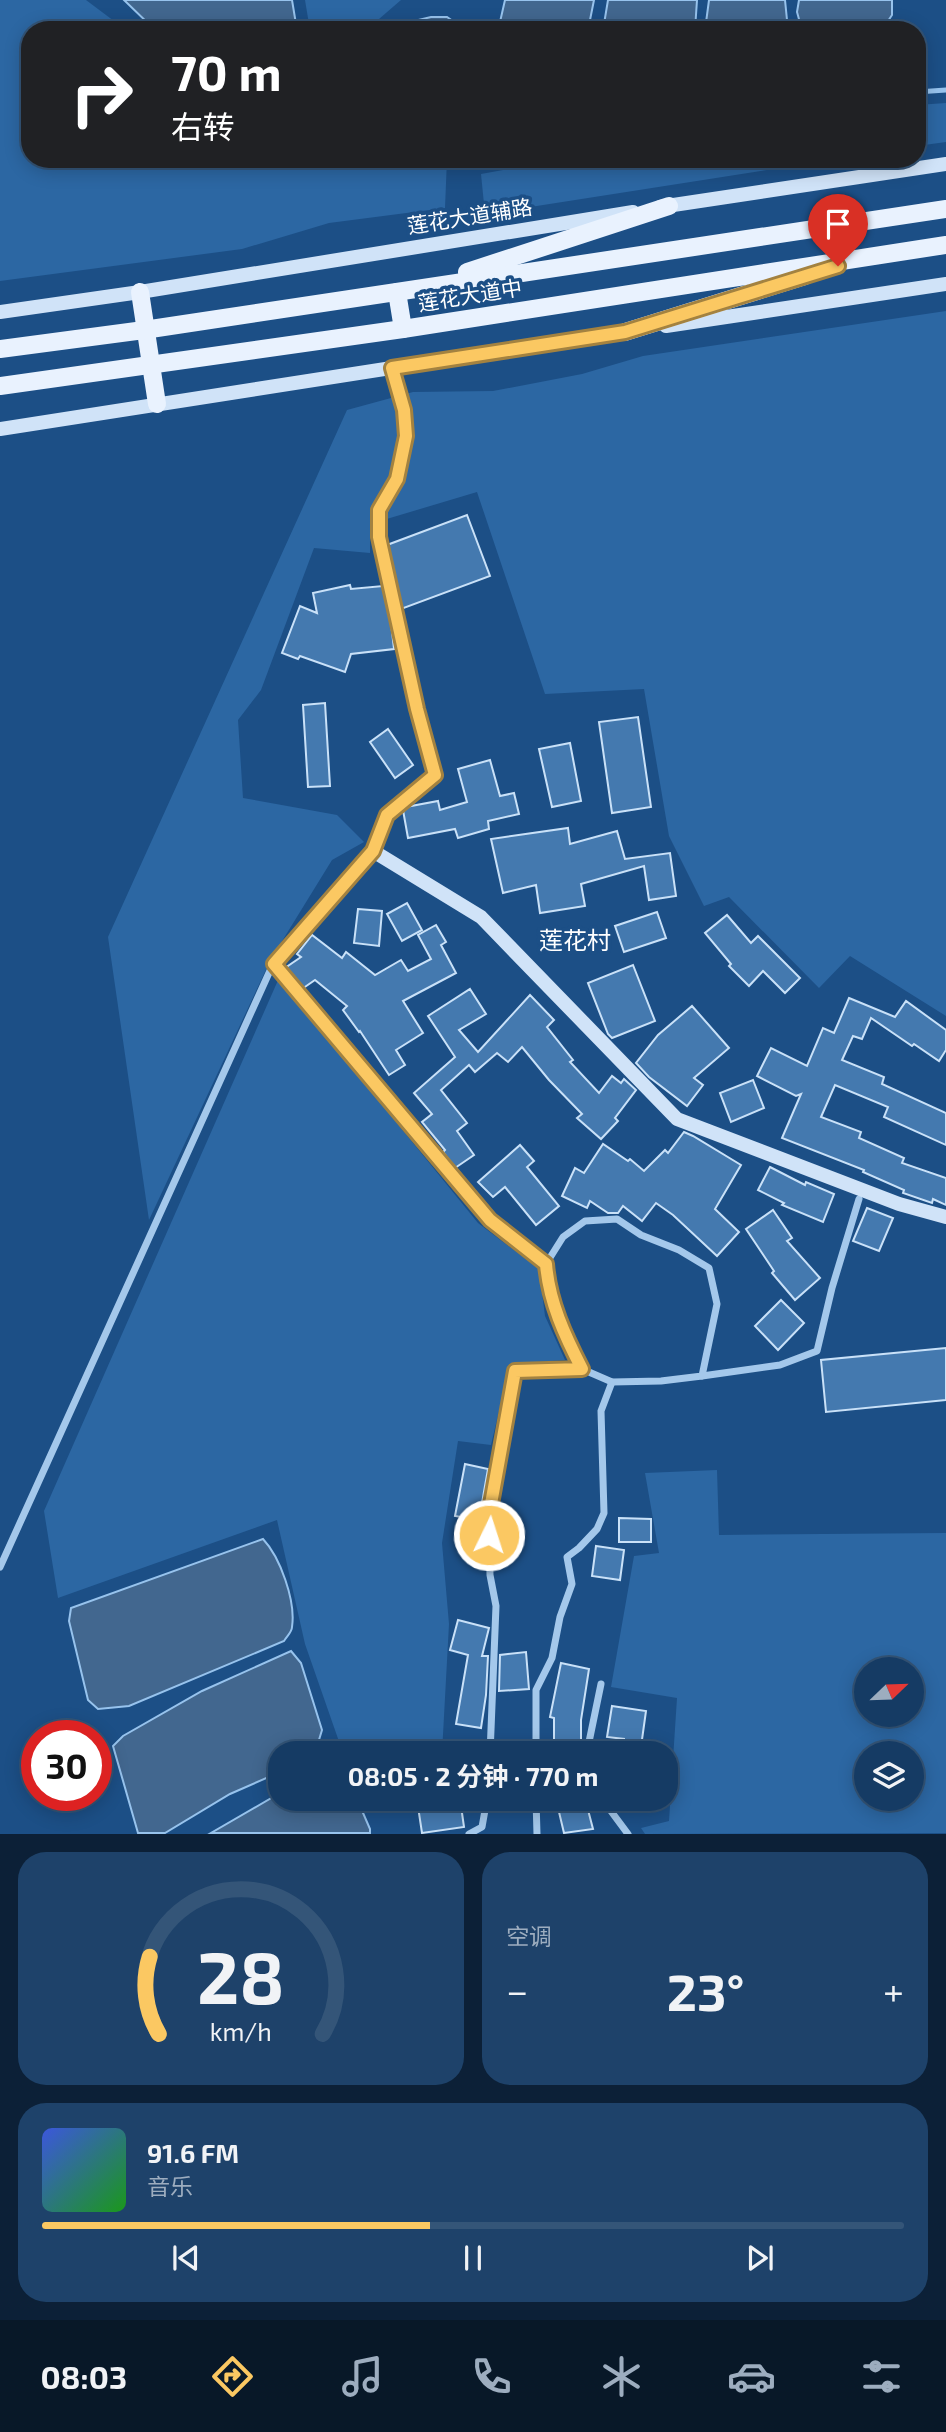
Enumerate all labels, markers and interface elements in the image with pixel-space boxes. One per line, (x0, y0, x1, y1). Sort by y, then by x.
text: 70 m (171, 42, 282, 101)
icon: right (56, 49, 147, 140)
text: 右转 (171, 107, 235, 145)
street label: 莲花大道辅路 (406, 193, 534, 238)
pin (808, 194, 868, 266)
icon: arrive (819, 205, 857, 243)
street label: 莲花大道中 (416, 274, 524, 315)
district label: 莲花村 (539, 925, 611, 954)
position arrow (452, 1498, 526, 1572)
north arrow (854, 1657, 924, 1727)
map controls (854, 1657, 924, 1811)
speed limit sign: 30 (21, 1720, 112, 1811)
button: layers (854, 1741, 924, 1811)
text: 08:05 · 2 分钟 · 770 m (348, 1760, 598, 1791)
text: 空调 (506, 1922, 552, 1950)
text: 28 (197, 1932, 285, 2020)
text: 23° (667, 1959, 744, 2021)
text: − (506, 1967, 528, 2013)
text: + (883, 1967, 904, 2013)
text: km/h (210, 2016, 272, 2046)
text: 91.6 FM (147, 2137, 239, 2168)
text: 音乐 (147, 2172, 193, 2200)
icon: previous (167, 2239, 205, 2277)
icon: pause (454, 2239, 492, 2277)
icon: next (741, 2239, 779, 2277)
icon: directions (208, 2352, 257, 2401)
icon: music (338, 2352, 387, 2401)
icon: phone (467, 2352, 516, 2401)
icon: climate (597, 2352, 646, 2401)
icon: car (727, 2352, 776, 2401)
icon: filters (857, 2352, 906, 2401)
text: 08:03 (40, 2357, 127, 2395)

